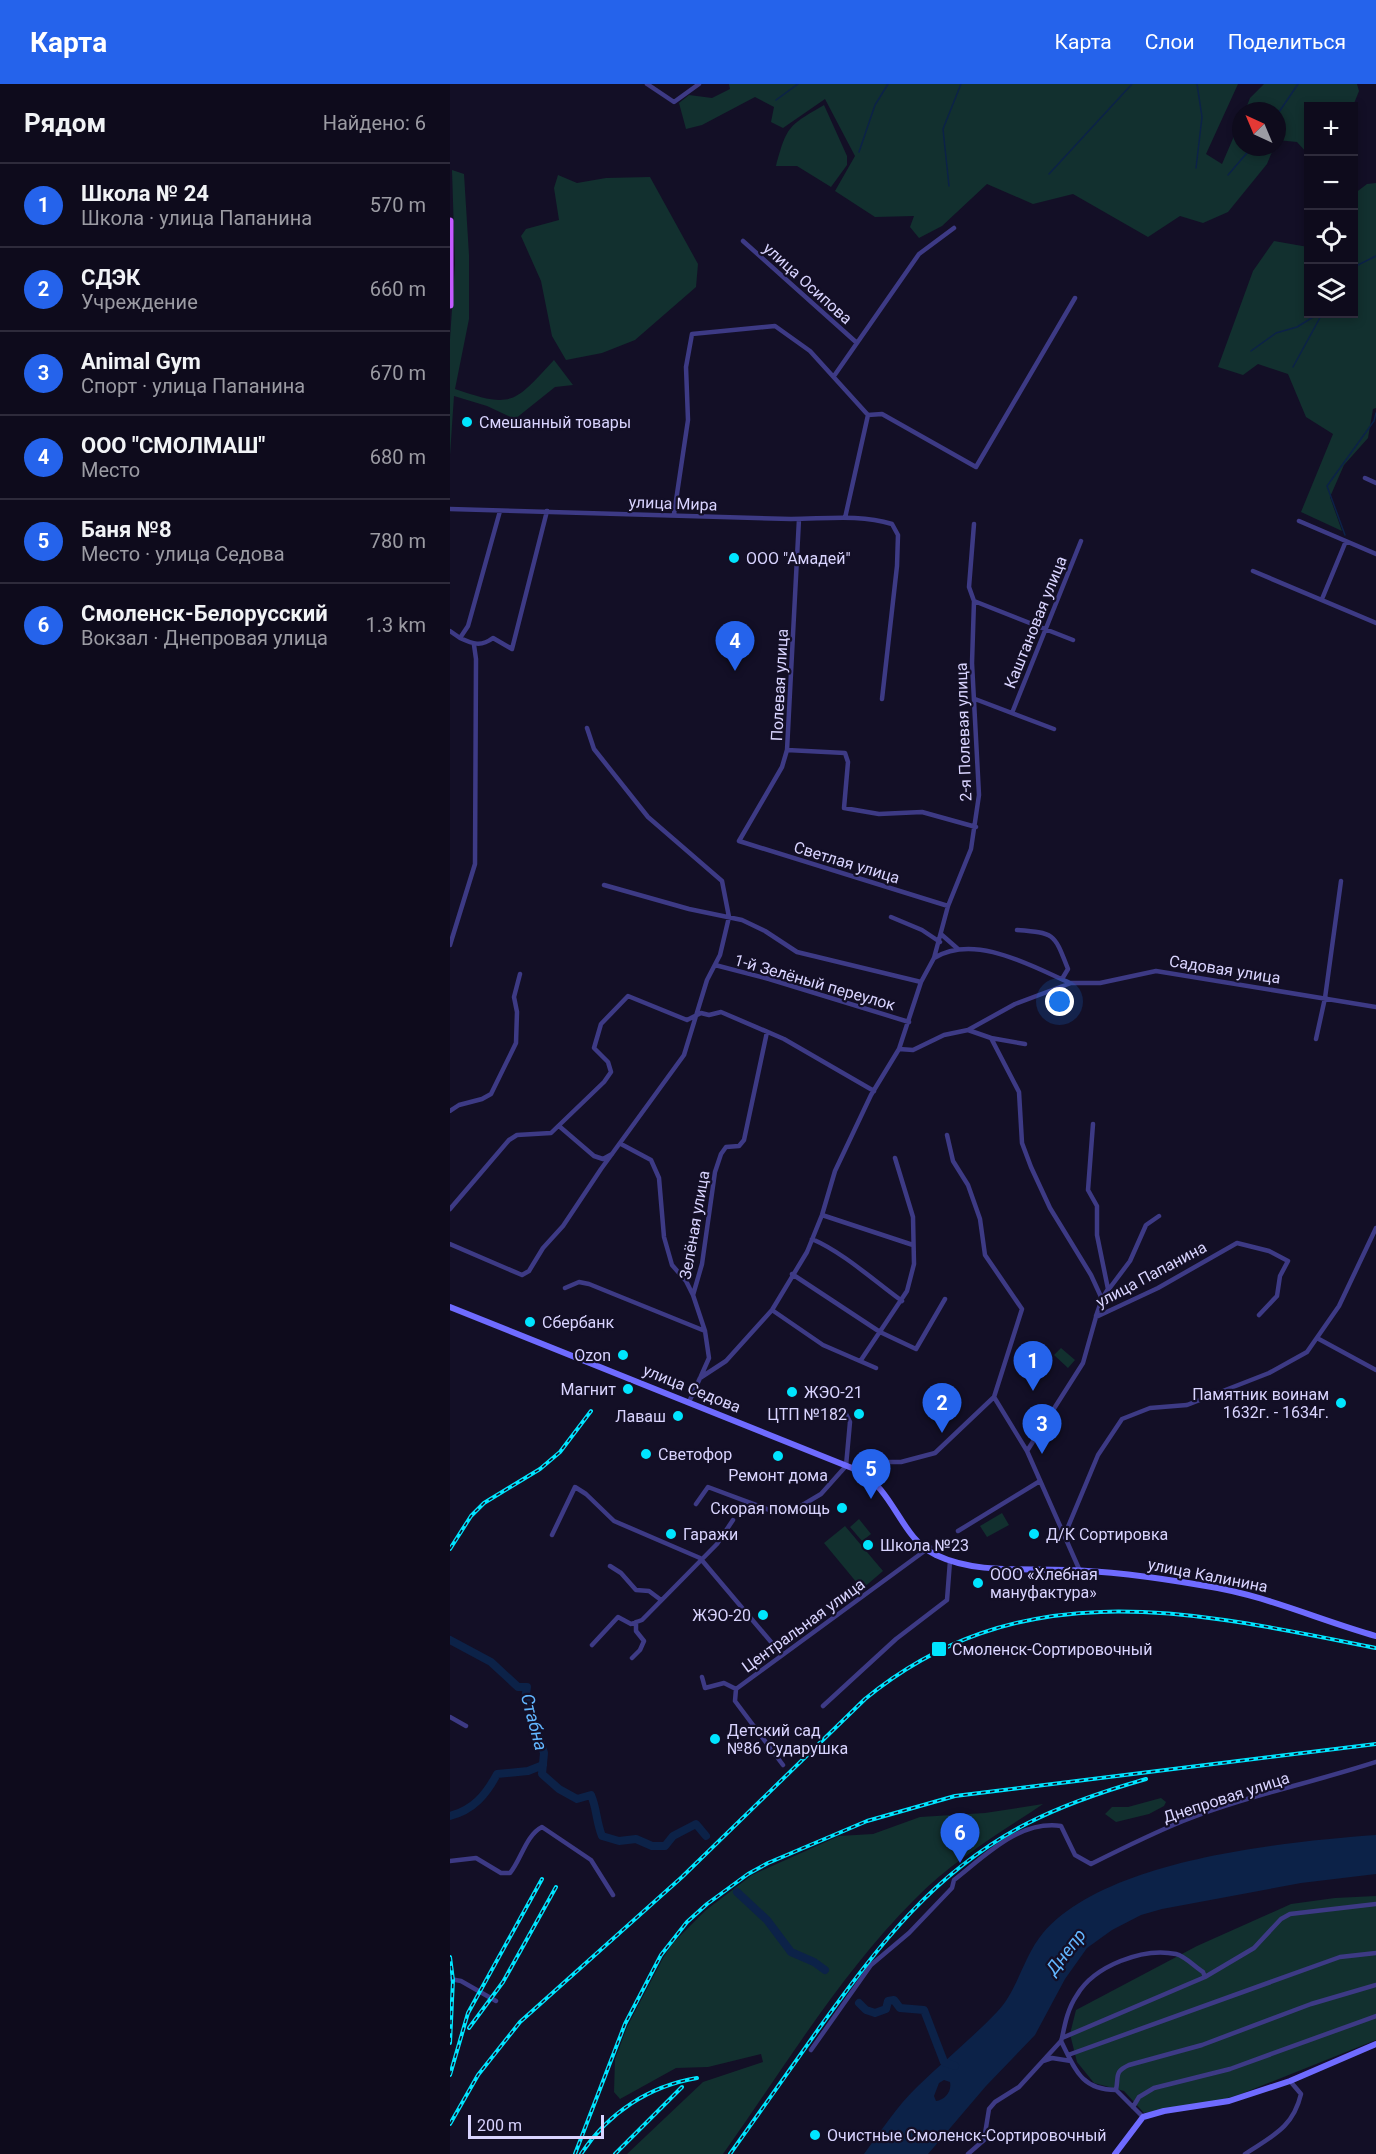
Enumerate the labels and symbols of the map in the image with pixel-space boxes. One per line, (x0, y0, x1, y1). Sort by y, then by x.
north arrow (1232, 102, 1286, 156)
street label: улица Осипова (759, 239, 856, 328)
place label: Смешанный товары (479, 413, 631, 432)
marker: Смешанный товары (460, 415, 474, 429)
street label: улица Мира (628, 492, 718, 515)
place label: ООО "Амадей" (746, 549, 851, 568)
marker: ООО "Амадей" (727, 551, 741, 565)
street label: Каштановая улица (1000, 553, 1071, 691)
pin: 4 (716, 622, 754, 671)
street label: Полевая улица (767, 628, 792, 742)
street label: 2-я Полевая улица (952, 662, 975, 802)
street label: Светлая улица (792, 837, 902, 888)
street label: 1-й Зелёный переулок (732, 950, 898, 1015)
street label: Садовая улица (1168, 951, 1282, 988)
your location (1045, 987, 1074, 1016)
street label: Зелёная улица (676, 1169, 713, 1281)
street label: улица Папанина (1093, 1237, 1210, 1312)
place label: Сбербанк (542, 1313, 615, 1332)
marker: Сбербанк (523, 1315, 537, 1329)
pin: 1 (1014, 1342, 1052, 1391)
place label: Ozon (574, 1346, 611, 1365)
marker: Ozon (616, 1348, 630, 1362)
street label: улица Седова (640, 1360, 743, 1417)
place label: Магнит (560, 1380, 616, 1399)
marker: Магнит (621, 1382, 635, 1396)
place label: ЖЭО-21 (804, 1383, 863, 1402)
pin: 2 (922, 1384, 962, 1433)
marker: ЖЭО-21 (785, 1385, 799, 1399)
place label: Памятник воинам 1632г. - 1634г. (1192, 1385, 1329, 1422)
marker: Памятник воинам 1632г. - 1634г. (1334, 1396, 1348, 1410)
pin: 3 (1022, 1404, 1062, 1454)
place label: ЦТП №182 (767, 1405, 847, 1424)
place label: Лаваш (615, 1407, 666, 1426)
marker: ЦТП №182 (852, 1407, 866, 1421)
marker: Лаваш (671, 1409, 685, 1423)
place label: Светофор (658, 1445, 732, 1464)
marker: Светофор (639, 1447, 653, 1461)
marker: Ремонт дома (771, 1449, 785, 1463)
pin: 5 (852, 1450, 890, 1499)
place label: Ремонт дома (728, 1466, 828, 1485)
place label: Скорая помощь (710, 1499, 830, 1518)
marker: Скорая помощь (835, 1501, 849, 1515)
place label: Гаражи (683, 1525, 738, 1544)
place label: Д/К Сортировка (1046, 1525, 1168, 1544)
marker: Гаражи (664, 1527, 678, 1541)
marker: Д/К Сортировка (1027, 1527, 1041, 1541)
place label: Школа №23 (880, 1536, 969, 1555)
marker: Школа №23 (861, 1538, 875, 1552)
street label: улица Калинина (1146, 1555, 1269, 1596)
place label: ООО «Хлебная мануфактура» (990, 1565, 1098, 1602)
street label: Центральная улица (738, 1574, 868, 1676)
marker: ООО «Хлебная мануфактура» (971, 1576, 985, 1590)
place label: ЖЭО-20 (692, 1606, 751, 1625)
marker: ЖЭО-20 (756, 1608, 770, 1622)
marker: Смоленск-Сортировочный (930, 1640, 948, 1658)
place label: Смоленск-Сортировочный (952, 1640, 1152, 1659)
water label: Стабна (517, 1691, 552, 1753)
place label: Детский сад №86 Сударушка (727, 1721, 848, 1758)
marker: Детский сад №86 Сударушка (708, 1732, 722, 1746)
street label: Днепровая улица (1161, 1768, 1292, 1827)
pin: 6 (940, 1814, 980, 1863)
water label: Днепр (1040, 1925, 1090, 1980)
scale bar (468, 2112, 604, 2140)
place label: Очистные Смоленск-Сортировочный (827, 2126, 1107, 2145)
marker: Очистные Смоленск-Сортировочный (808, 2128, 822, 2142)

